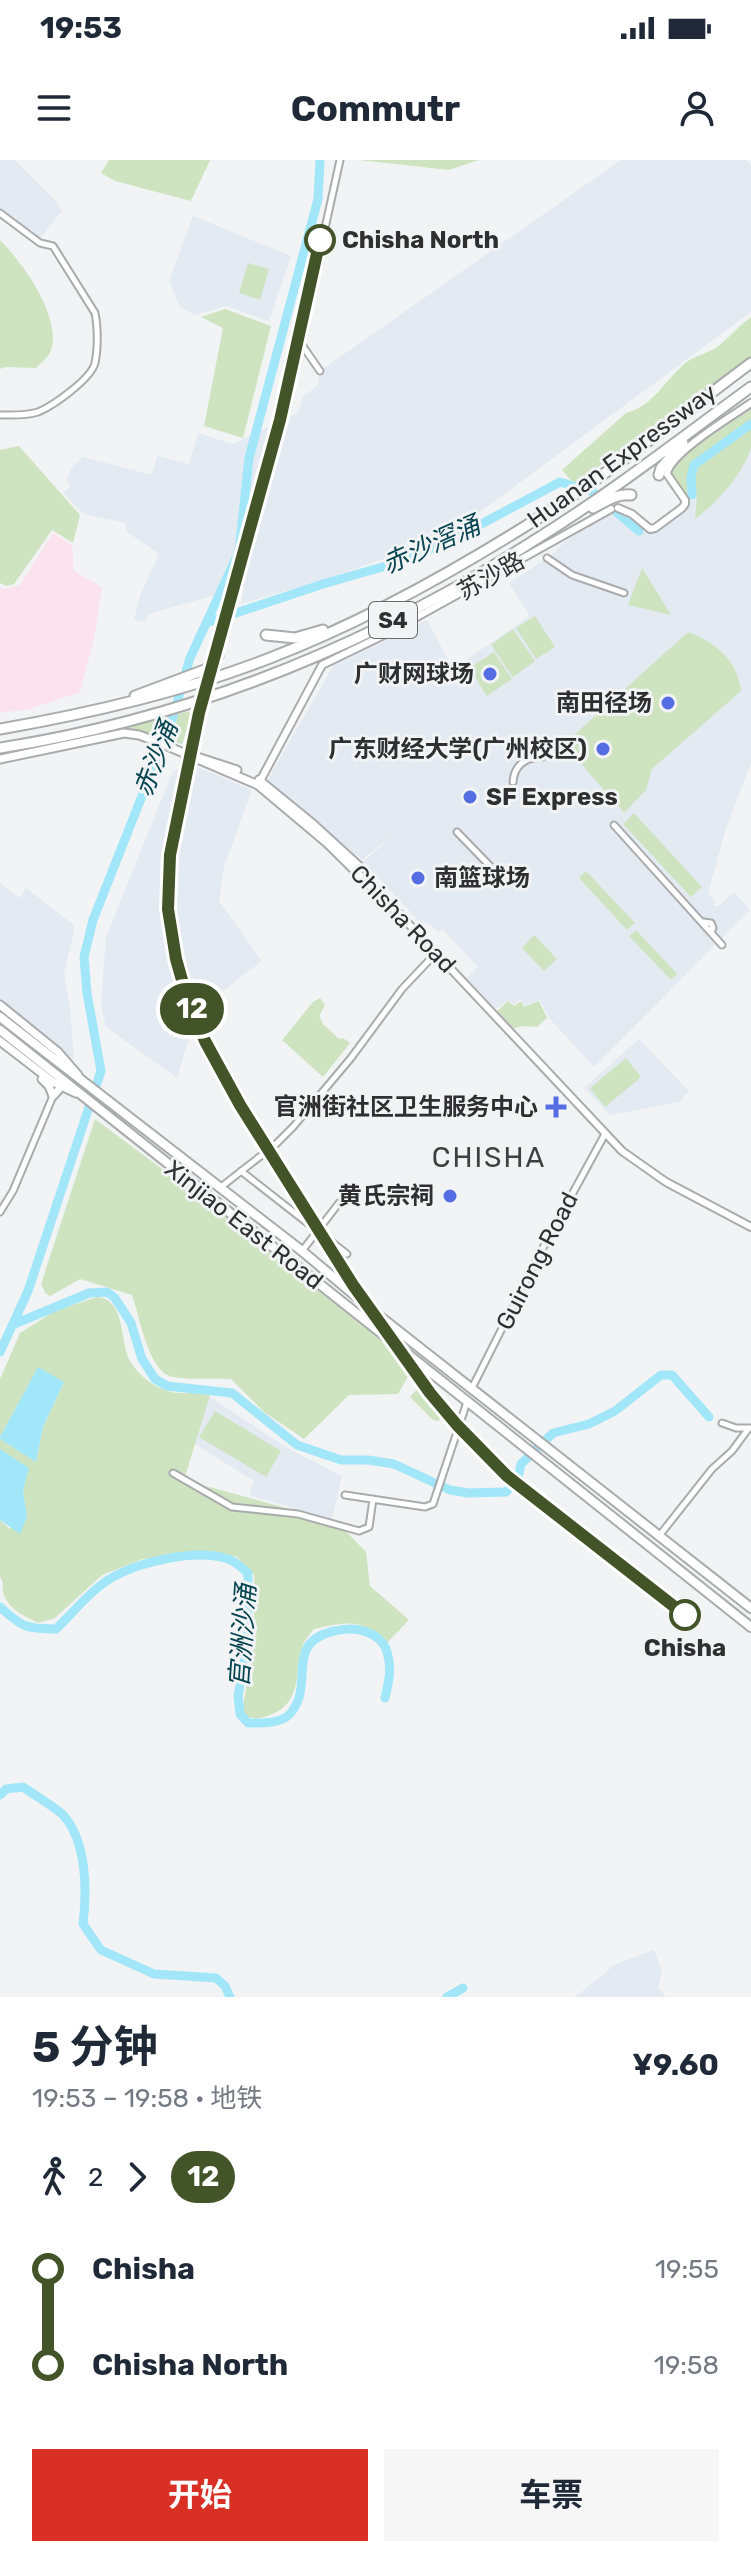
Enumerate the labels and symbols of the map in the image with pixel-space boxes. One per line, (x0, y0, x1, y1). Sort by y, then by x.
marker: Chisha North (305, 225, 335, 255)
place label: Chisha North (342, 226, 499, 254)
street label: Huanan Expressway (522, 378, 722, 534)
water label: 赤沙滘涌 (377, 508, 488, 580)
street label: 苏沙路 (453, 546, 529, 606)
road number: S4 (369, 602, 417, 638)
place label: 广财网球场 (354, 660, 474, 688)
marker: 广财网球场 (481, 665, 499, 683)
place label: 南田径场 (556, 689, 652, 717)
marker: 南田径场 (659, 694, 677, 712)
water label: 赤沙涌 (128, 714, 186, 801)
place label: 广东财经大学(广州校区) (329, 735, 587, 763)
marker: 广东财经大学(广州校区) (594, 740, 612, 758)
place label: SF Express (486, 783, 618, 811)
marker: SF Express (461, 788, 479, 806)
street label: Chisha Road (345, 859, 461, 979)
place label: 南篮球场 (434, 864, 530, 892)
marker: 南篮球场 (409, 869, 427, 887)
line badge: 12 (156, 983, 228, 1035)
place label: 官洲街社区卫生服务中心 (274, 1093, 538, 1121)
marker: 官洲街社区卫生服务中心 (545, 1096, 567, 1118)
district label: CHISHA (432, 1141, 546, 1174)
street label: Xinjiao East Road (160, 1155, 328, 1295)
place label: 黄氏宗祠 (338, 1182, 434, 1210)
marker: 黄氏宗祠 (441, 1187, 459, 1205)
street label: Guirong Road (490, 1187, 584, 1335)
water label: 官洲沙涌 (224, 1580, 262, 1689)
marker: Chisha (670, 1600, 700, 1630)
place label: Chisha (644, 1634, 726, 1662)

